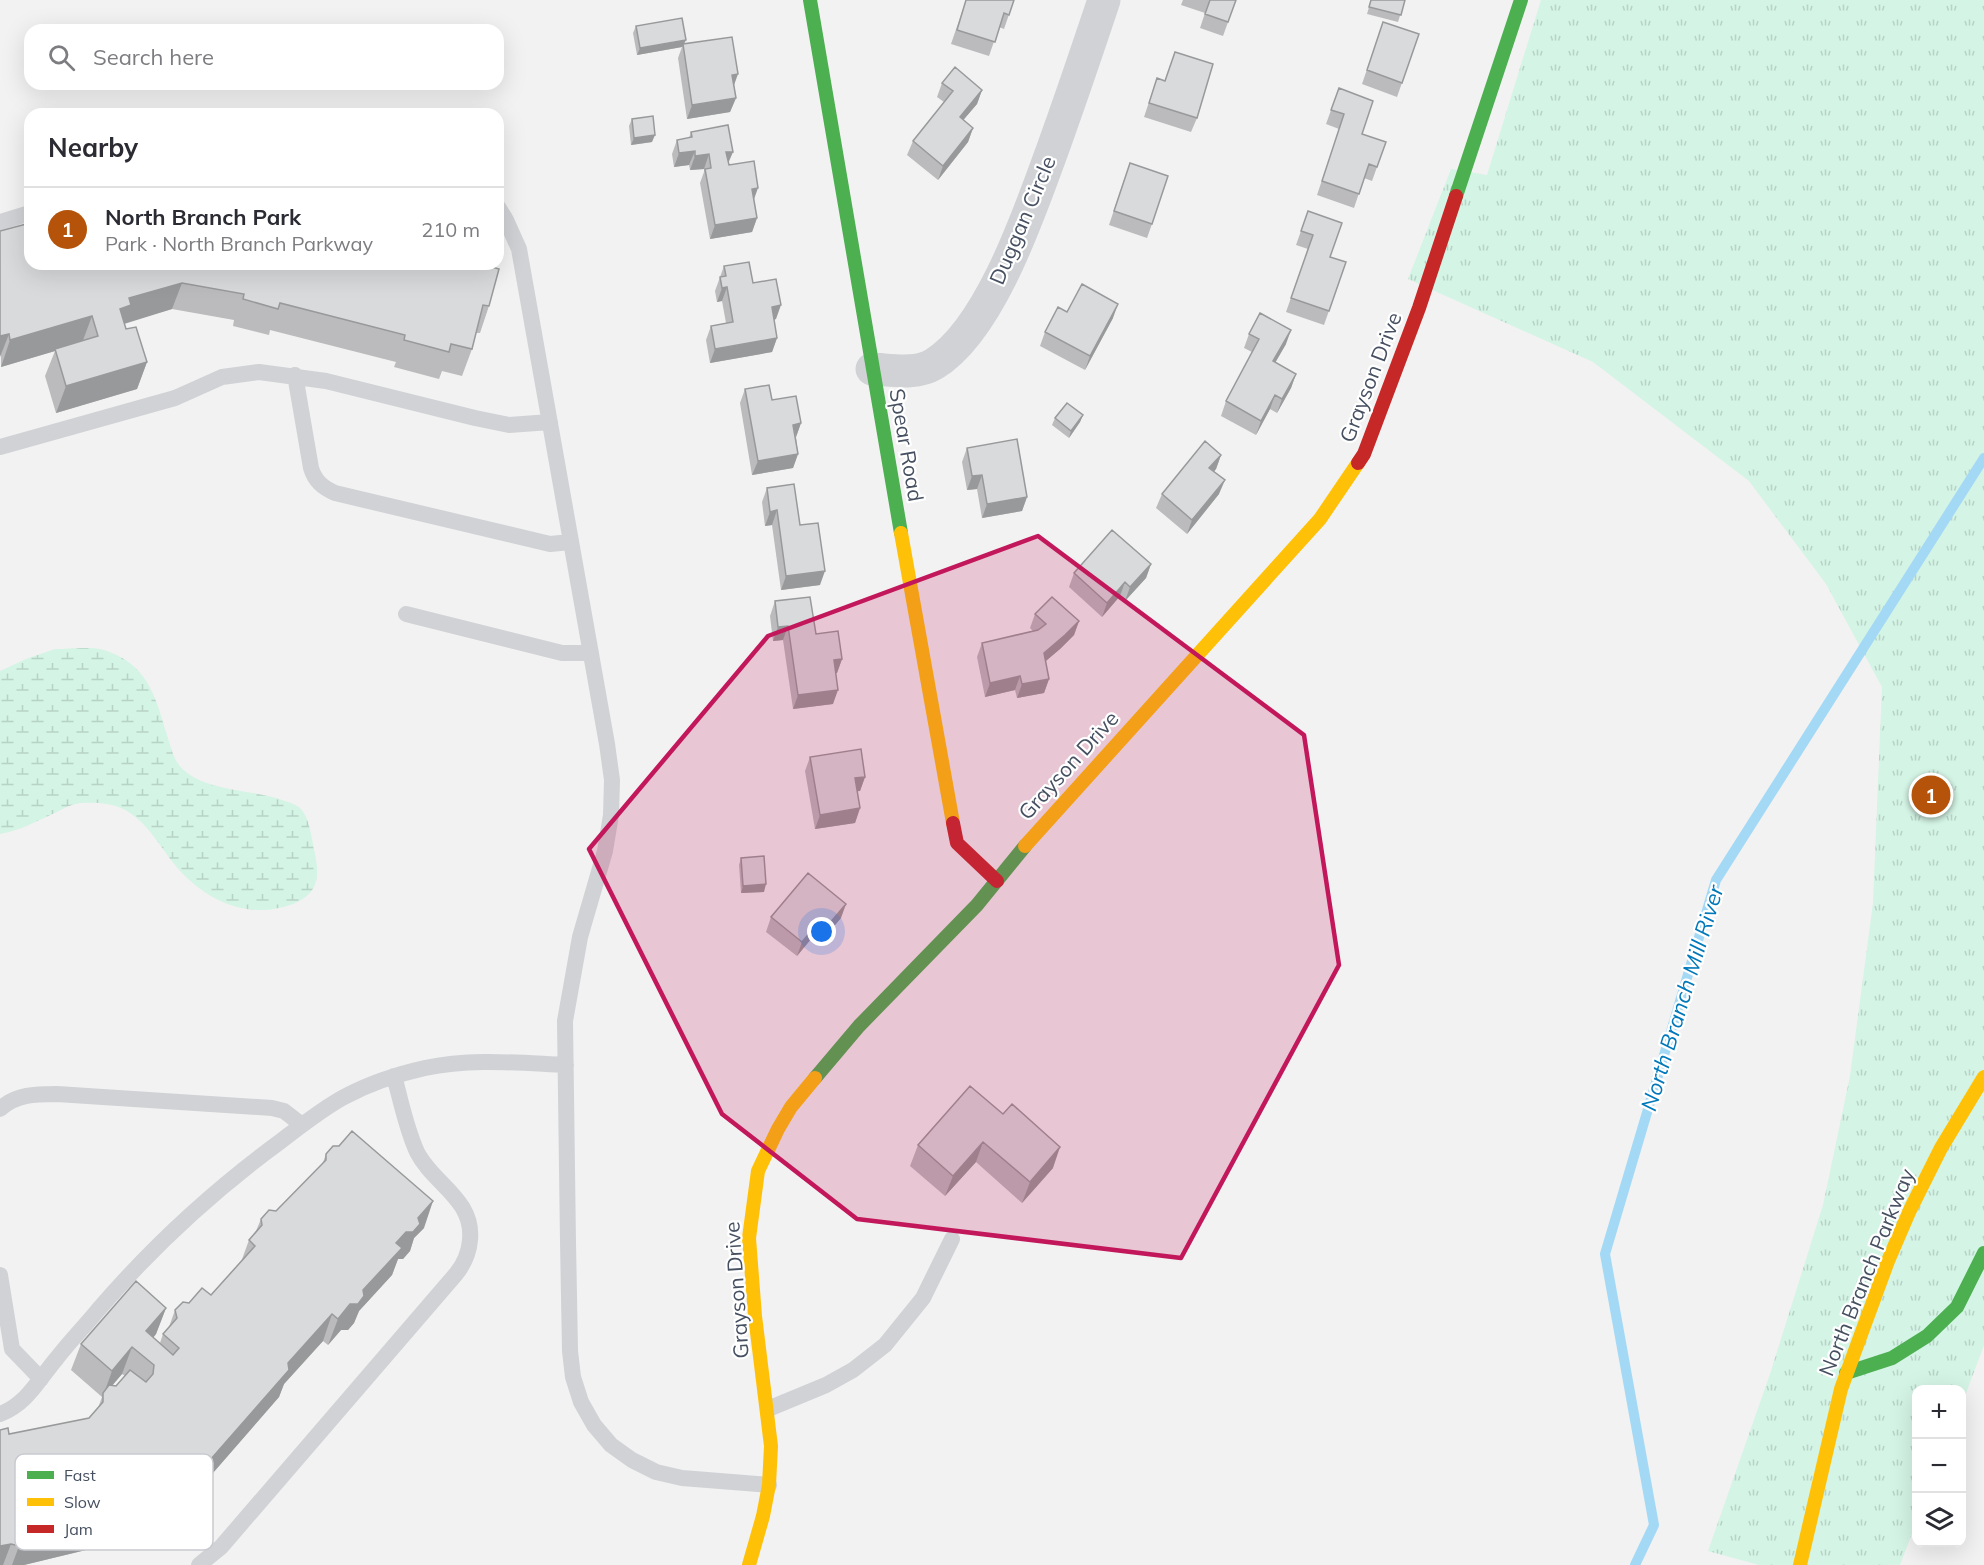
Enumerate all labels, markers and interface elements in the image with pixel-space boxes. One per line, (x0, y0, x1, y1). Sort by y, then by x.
search box (24, 24, 504, 90)
icon: search (45, 41, 78, 74)
text: Search here (93, 43, 214, 71)
text: Nearby (48, 131, 138, 164)
street label: Duggan Circle (983, 152, 1061, 288)
text: North Branch Park (105, 203, 301, 231)
text: 1 (62, 217, 74, 242)
text: 210 m (421, 217, 480, 242)
text: Park · North Branch Parkway (105, 231, 373, 256)
street label: Grayson Drive (1333, 308, 1407, 446)
street label: Spear Road (884, 386, 930, 504)
street label: Grayson Drive (1012, 705, 1124, 825)
pin: 1 (1912, 772, 1950, 818)
water label: North Branch Mill River (1634, 881, 1730, 1114)
your location (807, 917, 836, 946)
street label: North Branch Parkway (1812, 1164, 1920, 1380)
street label: Grayson Drive (718, 1221, 754, 1359)
map controls (1912, 1385, 1966, 1547)
button: + (1912, 1385, 1966, 1439)
button: − (1912, 1439, 1966, 1493)
legend (15, 1454, 213, 1550)
text: Fast (64, 1465, 96, 1485)
text: Slow (64, 1492, 101, 1512)
button: layers (1912, 1493, 1966, 1547)
text: Jam (64, 1519, 93, 1539)

